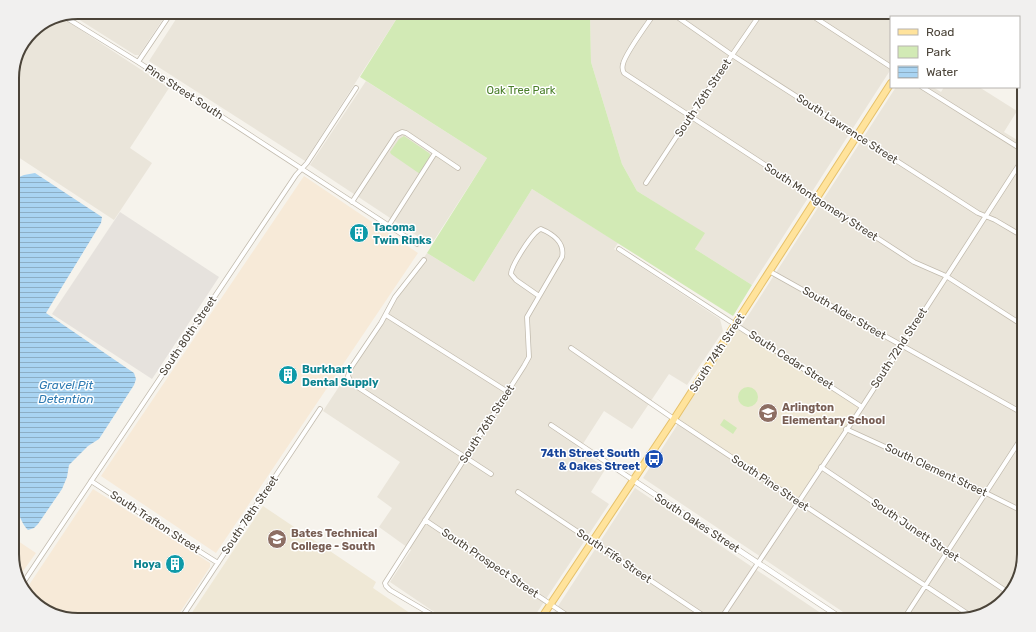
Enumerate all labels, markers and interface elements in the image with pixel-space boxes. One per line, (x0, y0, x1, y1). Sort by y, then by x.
legend (890, 16, 1020, 88)
text: Road (926, 25, 954, 39)
text: Park (926, 45, 952, 59)
street label: South 76th Street (672, 56, 734, 139)
street label: Pine Street South (142, 62, 226, 122)
text: Water (926, 65, 958, 79)
park label: Oak Tree Park (487, 84, 556, 97)
street label: South Lawrence Street (794, 91, 901, 167)
street label: South Montgomery Street (762, 160, 881, 244)
place label: Tacoma Twin Rinks (373, 221, 432, 247)
building icon: Tacoma Twin Rinks (348, 222, 370, 244)
street label: South Alder Street (800, 284, 889, 343)
street label: South 80th Street (157, 293, 220, 378)
street label: South 72nd Street (868, 305, 930, 391)
street label: South 74th Street (687, 311, 748, 395)
street label: South Cedar Street (746, 328, 836, 393)
place label: Burkhart Dental Supply (302, 363, 379, 389)
building icon: Burkhart Dental Supply (277, 364, 299, 386)
water label: Gravel Pit Detention (38, 378, 94, 406)
street label: South 76th Street (457, 382, 518, 466)
place label: Arlington Elementary School (782, 401, 885, 427)
school or university icon: Arlington Elementary School (757, 402, 779, 424)
street label: South Clement Street (883, 441, 990, 500)
place label: 74th Street South & Oakes Street (541, 447, 640, 473)
bus stop icon: 74th Street South & Oakes Street (643, 448, 665, 470)
street label: South Pine Street (729, 452, 812, 514)
street label: South 78th Street (219, 473, 281, 557)
street label: South Trafton Street (108, 488, 203, 556)
street label: South Oakes Street (652, 491, 742, 556)
street label: South Junett Street (869, 496, 962, 565)
street label: South Prospect Street (439, 526, 542, 601)
street label: South Fife Street (574, 526, 654, 586)
place label: Bates Technical College - South (291, 527, 378, 553)
school or university icon: Bates Technical College - South (266, 528, 288, 550)
building icon: Hoya (164, 553, 186, 575)
place label: Hoya (134, 558, 161, 571)

